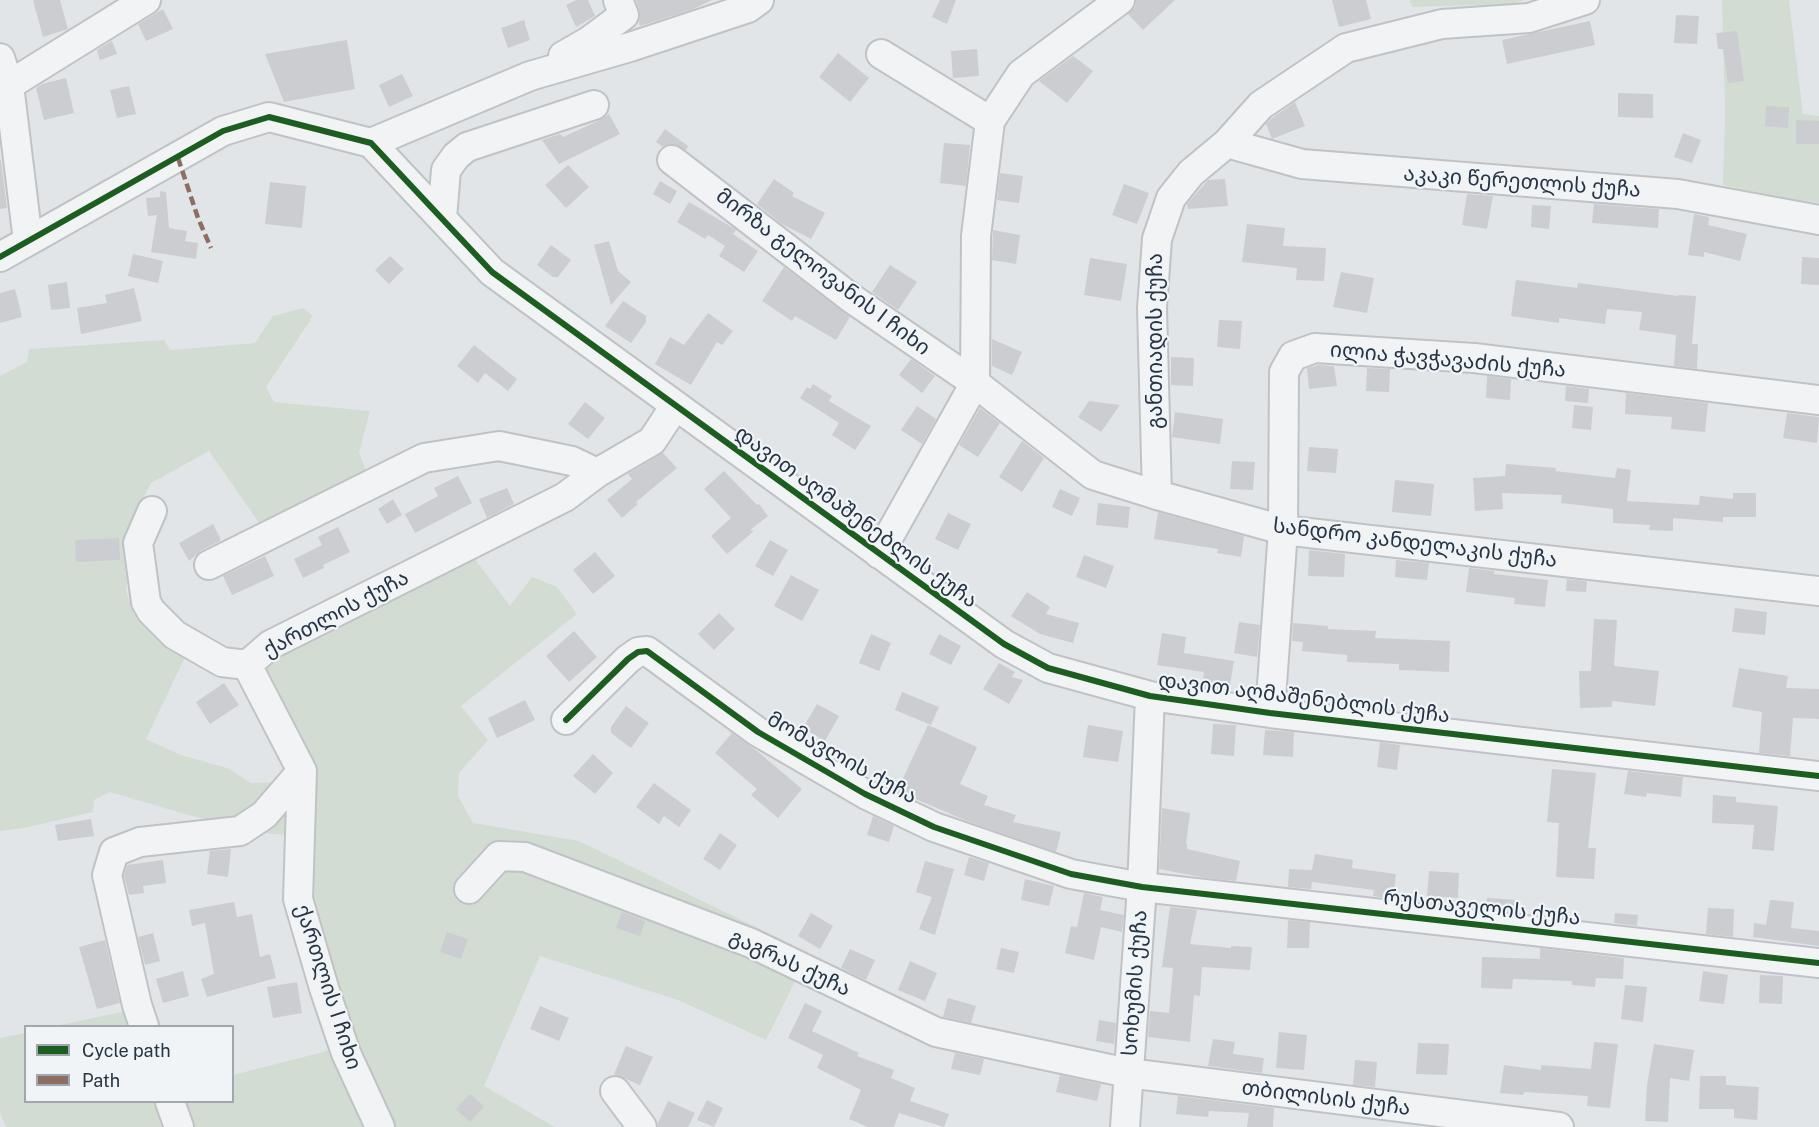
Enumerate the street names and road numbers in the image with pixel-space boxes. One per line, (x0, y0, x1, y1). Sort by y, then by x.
street label: აკაკი წერეთლის ქუჩა (1402, 161, 1642, 203)
street label: მირზა გელოვანის I ჩიხი (711, 183, 935, 361)
street label: განთიადის ქუჩა (1143, 253, 1169, 429)
street label: ილია ჭავჭავაძის ქუჩა (1329, 337, 1567, 383)
street label: დავით აღმაშენებლის ქუჩა (730, 420, 982, 614)
street label: სანდრო კანდელაკის ქუჩა (1271, 513, 1559, 573)
street label: ქართლის ქუჩა (259, 565, 413, 663)
street label: დავით აღმაშენებლის ქუჩა (1157, 668, 1451, 728)
street label: მომავლის ქუჩა (763, 706, 921, 810)
street label: რუსთაველის ქუჩა (1382, 885, 1582, 931)
street label: ქართლის I ჩიხი (289, 901, 367, 1073)
street label: სოხუმის ქუჩა (1117, 909, 1153, 1057)
street label: გაგრას ქუჩა (726, 924, 854, 1002)
street label: თბილისის ქუჩა (1240, 1075, 1412, 1121)

